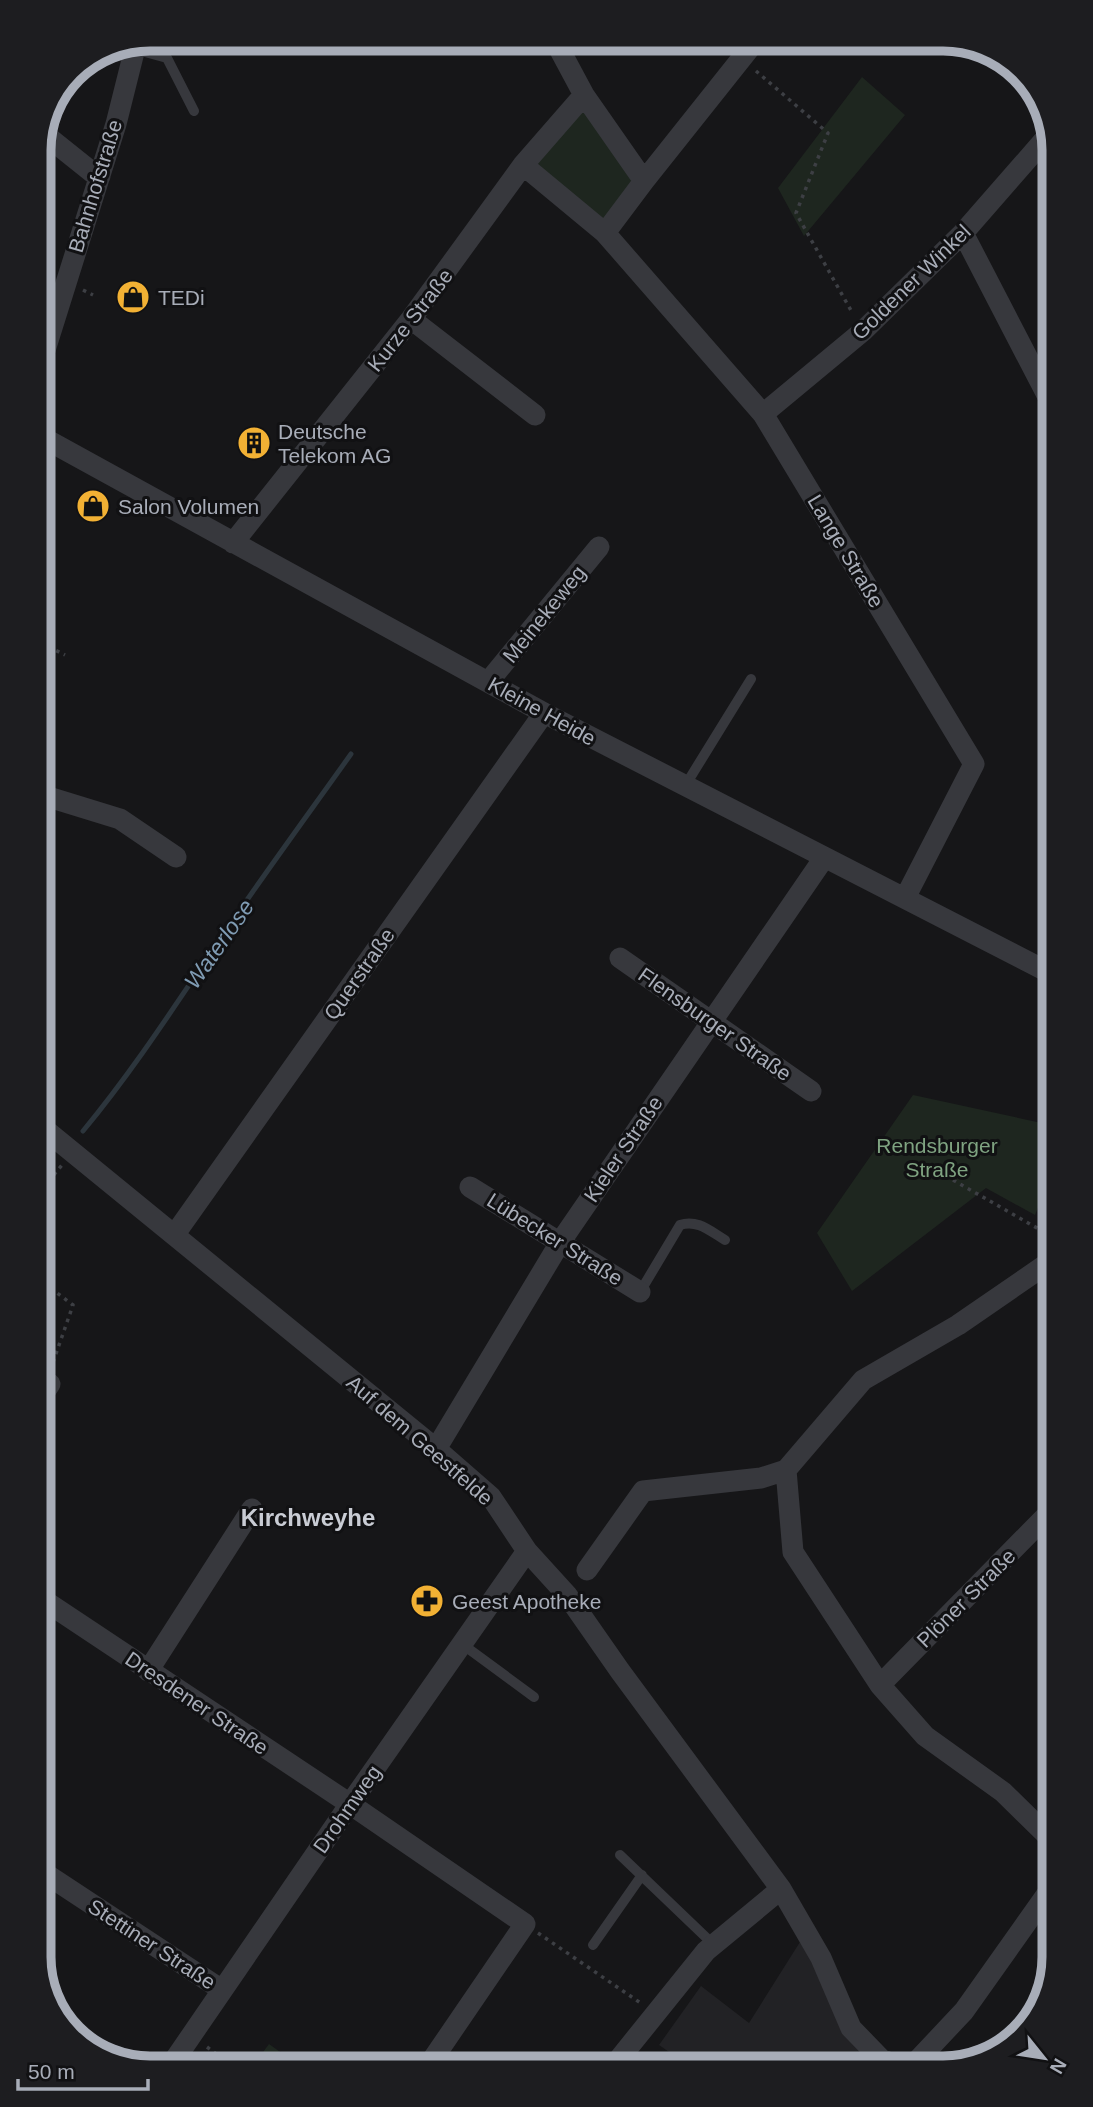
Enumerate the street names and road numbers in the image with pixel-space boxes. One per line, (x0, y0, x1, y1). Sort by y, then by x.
street label: Bahnhofstraße (64, 117, 126, 255)
street label: Goldener Winkel (847, 220, 975, 344)
street label: Kurze Straße (363, 264, 457, 376)
street label: Lange Straße (803, 491, 889, 611)
street label: Meinekeweg (498, 561, 590, 667)
street label: Kleine Heide (484, 672, 600, 750)
street label: Querstraße (319, 924, 399, 1024)
street label: Flensburger Straße (634, 963, 796, 1085)
street label: Kieler Straße (579, 1092, 667, 1206)
street label: Lübecker Straße (483, 1188, 627, 1290)
street label: Auf dem Geestfelde (342, 1370, 498, 1510)
street label: Plöner Straße (912, 1544, 1020, 1652)
street label: Dresdener Straße (121, 1647, 273, 1759)
street label: Drohmweg (308, 1761, 386, 1857)
street label: Stettiner Straße (84, 1894, 220, 1994)

